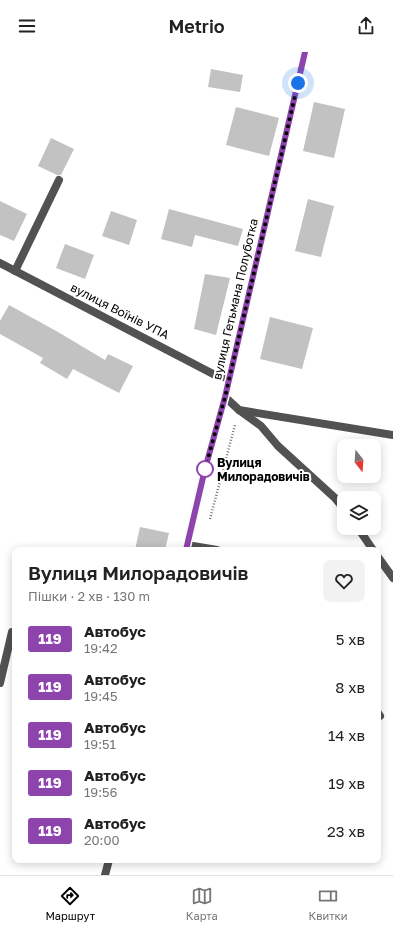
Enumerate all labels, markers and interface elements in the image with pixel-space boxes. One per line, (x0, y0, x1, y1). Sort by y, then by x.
icon: menu (16, 15, 38, 37)
text: Metrio (168, 15, 225, 37)
icon: share (355, 15, 377, 37)
your location (288, 73, 308, 93)
street label: вулиця Гетьмана Полуботка (209, 217, 261, 381)
street label: вулиця Воїнів УПА (68, 280, 172, 342)
north arrow (337, 439, 381, 483)
map controls (337, 439, 381, 535)
place label: Вулиця Милорадовичів (217, 455, 310, 484)
marker: Вулиця Милорадовичів (196, 460, 214, 478)
button: layers (337, 491, 381, 535)
button: heart (323, 560, 365, 602)
text: Вулиця Милорадовичів (28, 561, 248, 584)
text: Пішки · 2 хв · 130 m (28, 588, 150, 604)
text: Автобус (84, 622, 146, 640)
text: 119 (38, 630, 62, 647)
text: 5 хв (336, 630, 365, 648)
text: 19:42 (84, 640, 118, 656)
text: Автобус (84, 670, 146, 688)
text: 119 (38, 678, 62, 695)
text: 8 хв (335, 678, 365, 696)
text: 19:45 (84, 688, 118, 704)
text: Автобус (84, 718, 146, 736)
text: 119 (38, 726, 62, 743)
text: 14 хв (328, 726, 365, 744)
text: 19:51 (84, 736, 116, 752)
text: Автобус (84, 766, 146, 784)
text: 119 (38, 774, 62, 791)
text: 19 хв (328, 774, 365, 792)
text: 19:56 (84, 784, 117, 800)
text: Автобус (84, 814, 146, 832)
text: 119 (38, 822, 62, 839)
text: 23 хв (327, 822, 365, 840)
text: 20:00 (84, 832, 120, 848)
tab: Маршрут (45, 885, 95, 922)
tab: Карта (186, 885, 218, 922)
tab: Квитки (309, 885, 348, 922)

